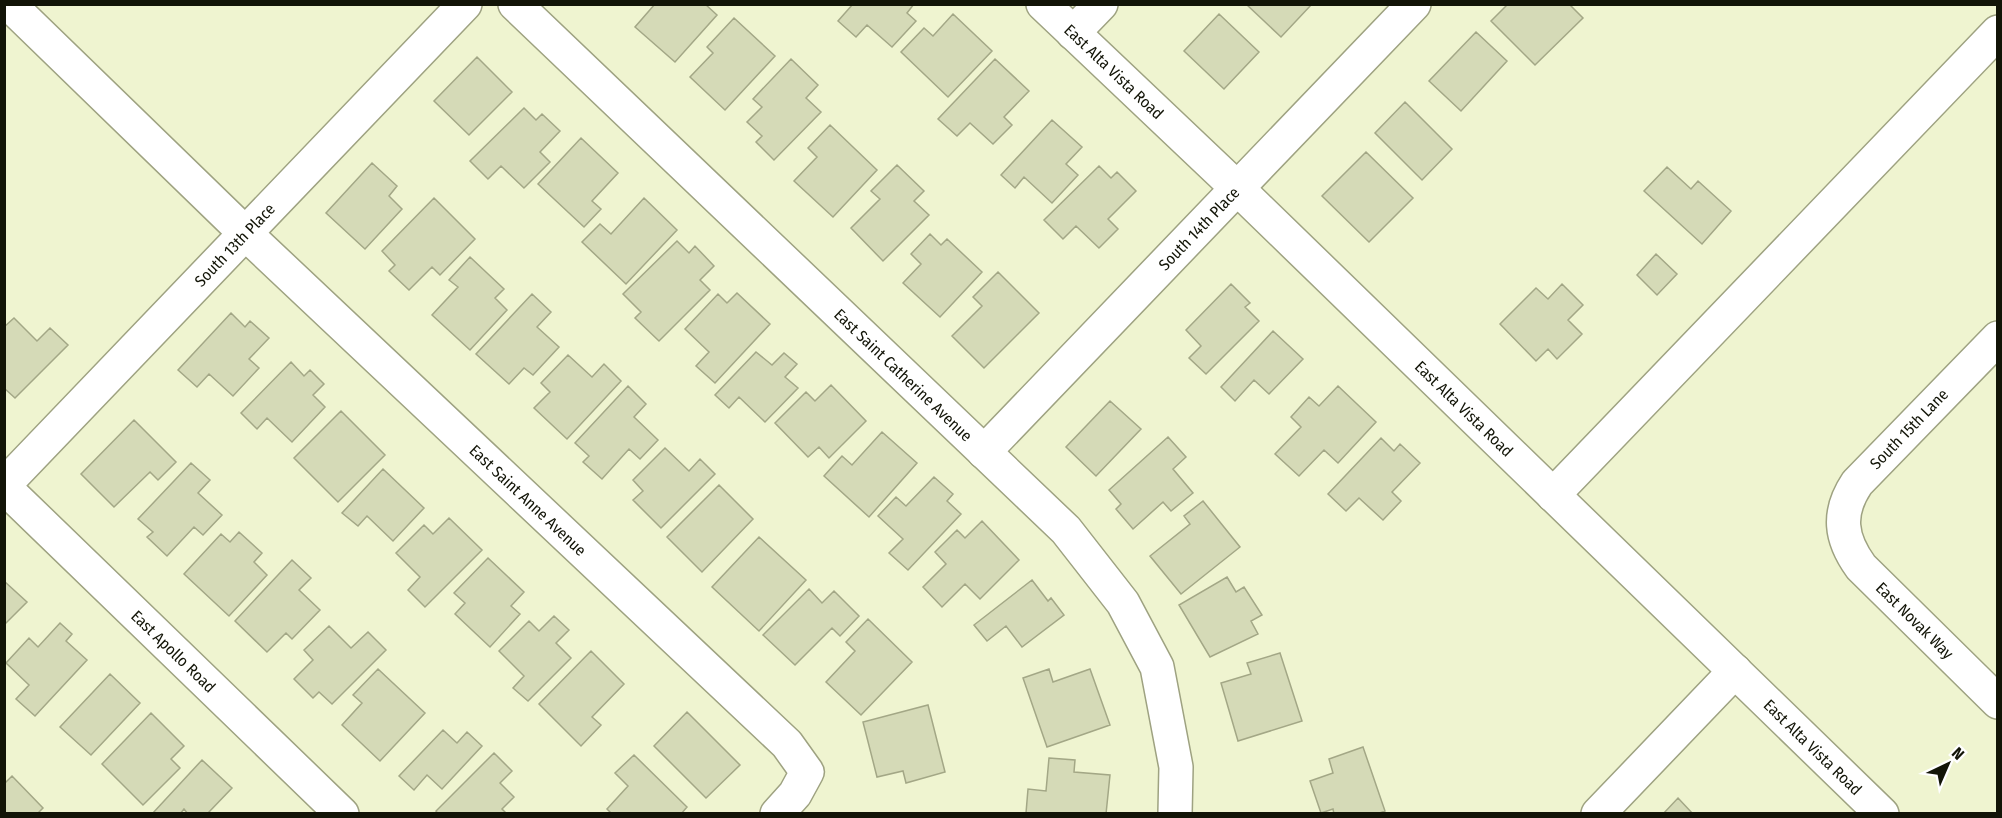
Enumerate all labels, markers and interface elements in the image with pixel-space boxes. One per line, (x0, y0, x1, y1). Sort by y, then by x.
street label: East Alta Vista Road (1061, 20, 1168, 123)
street label: South 14th Place (1154, 183, 1243, 274)
street label: South 13th Place (190, 199, 279, 290)
street label: East Saint Catherine Avenue (831, 305, 976, 445)
street label: East Alta Vista Road (1411, 357, 1517, 460)
street label: South 15th Lane (1866, 385, 1952, 473)
street label: East Saint Anne Avenue (466, 440, 590, 559)
street label: East Novak Way (1872, 578, 1958, 663)
street label: East Apollo Road (127, 606, 220, 696)
street label: East Alta Vista Road (1760, 695, 1866, 799)
north arrow (1918, 734, 1978, 794)
text: N (1948, 743, 1968, 764)

